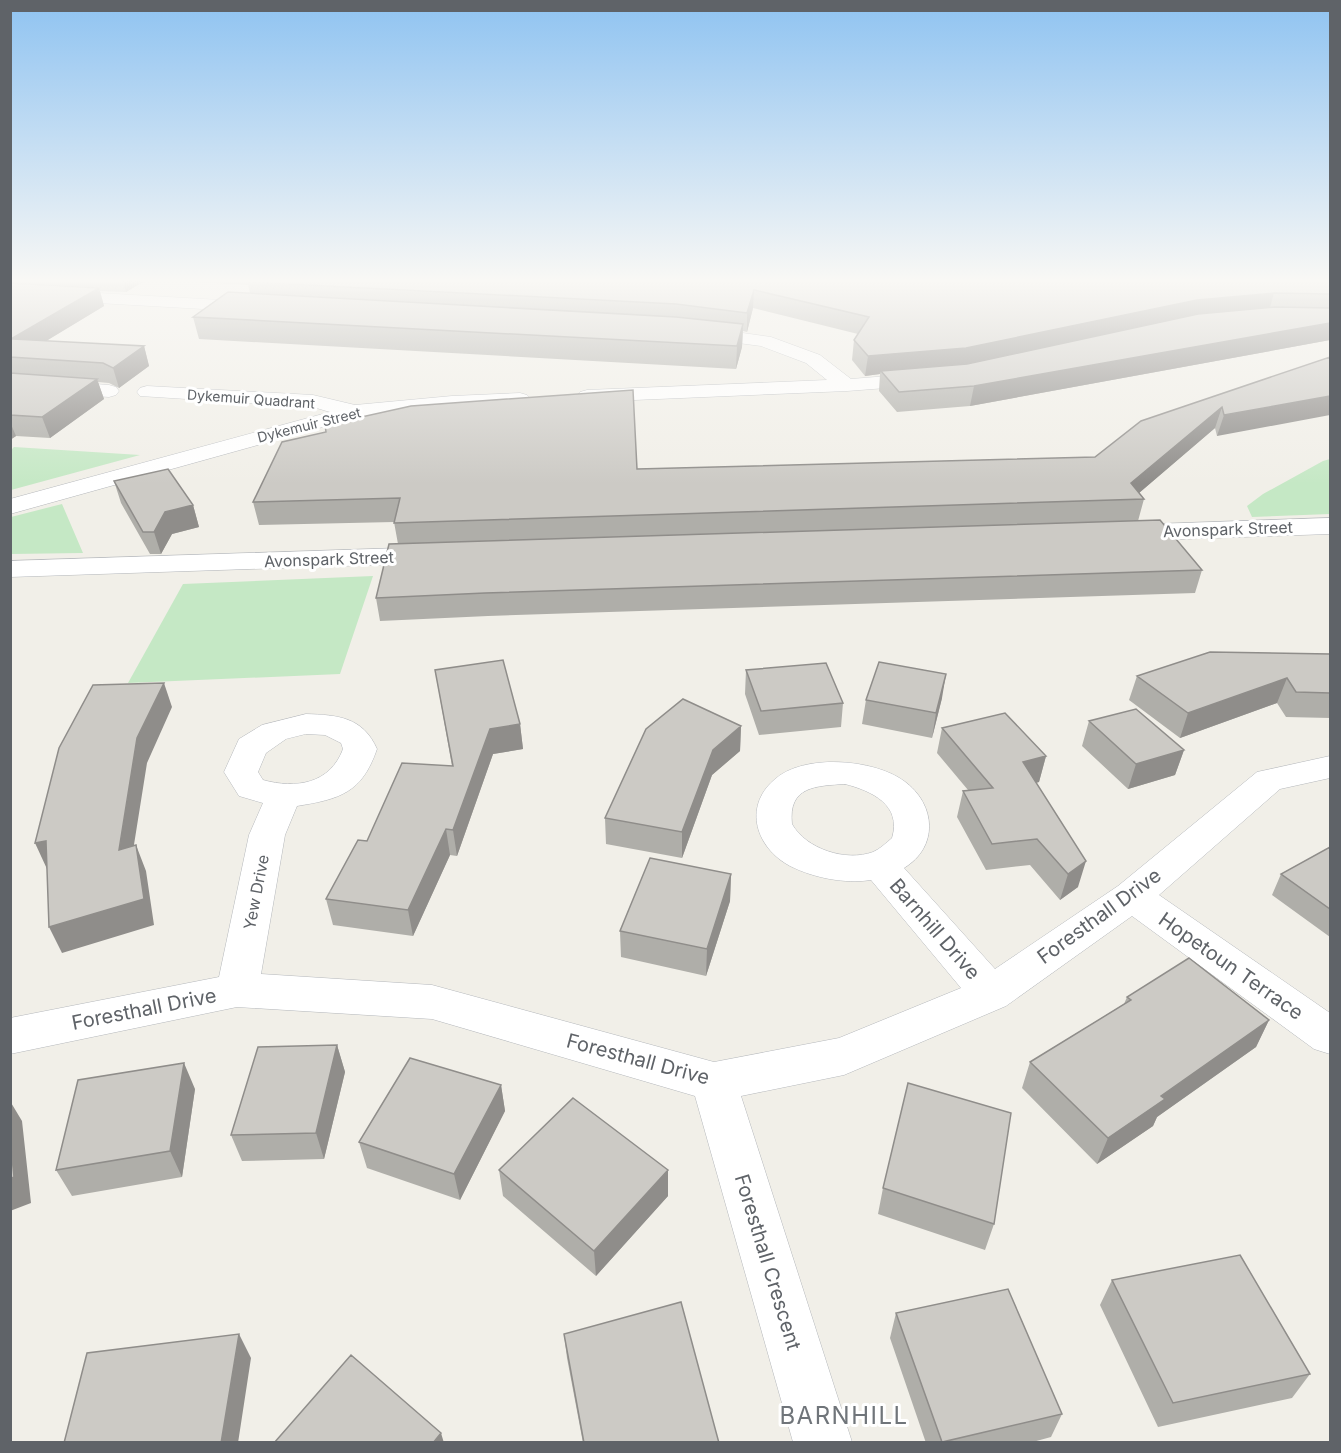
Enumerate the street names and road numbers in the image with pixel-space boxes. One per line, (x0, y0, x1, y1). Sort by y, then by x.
street label: Dykemuir Quadrant (187, 386, 316, 411)
street label: Dykemuir Street (255, 403, 363, 446)
street label: Avonspark Street (1163, 517, 1293, 541)
street label: Avonspark Street (264, 547, 394, 571)
street label: Yew Drive (239, 853, 273, 931)
street label: Foresthall Drive (1032, 863, 1166, 969)
street label: Barnhill Drive (885, 874, 985, 984)
street label: Hopetoun Terrace (1154, 907, 1308, 1025)
street label: Foresthall Drive (70, 983, 218, 1035)
street label: Foresthall Drive (564, 1028, 712, 1090)
street label: Foresthall Crescent (730, 1171, 806, 1353)

